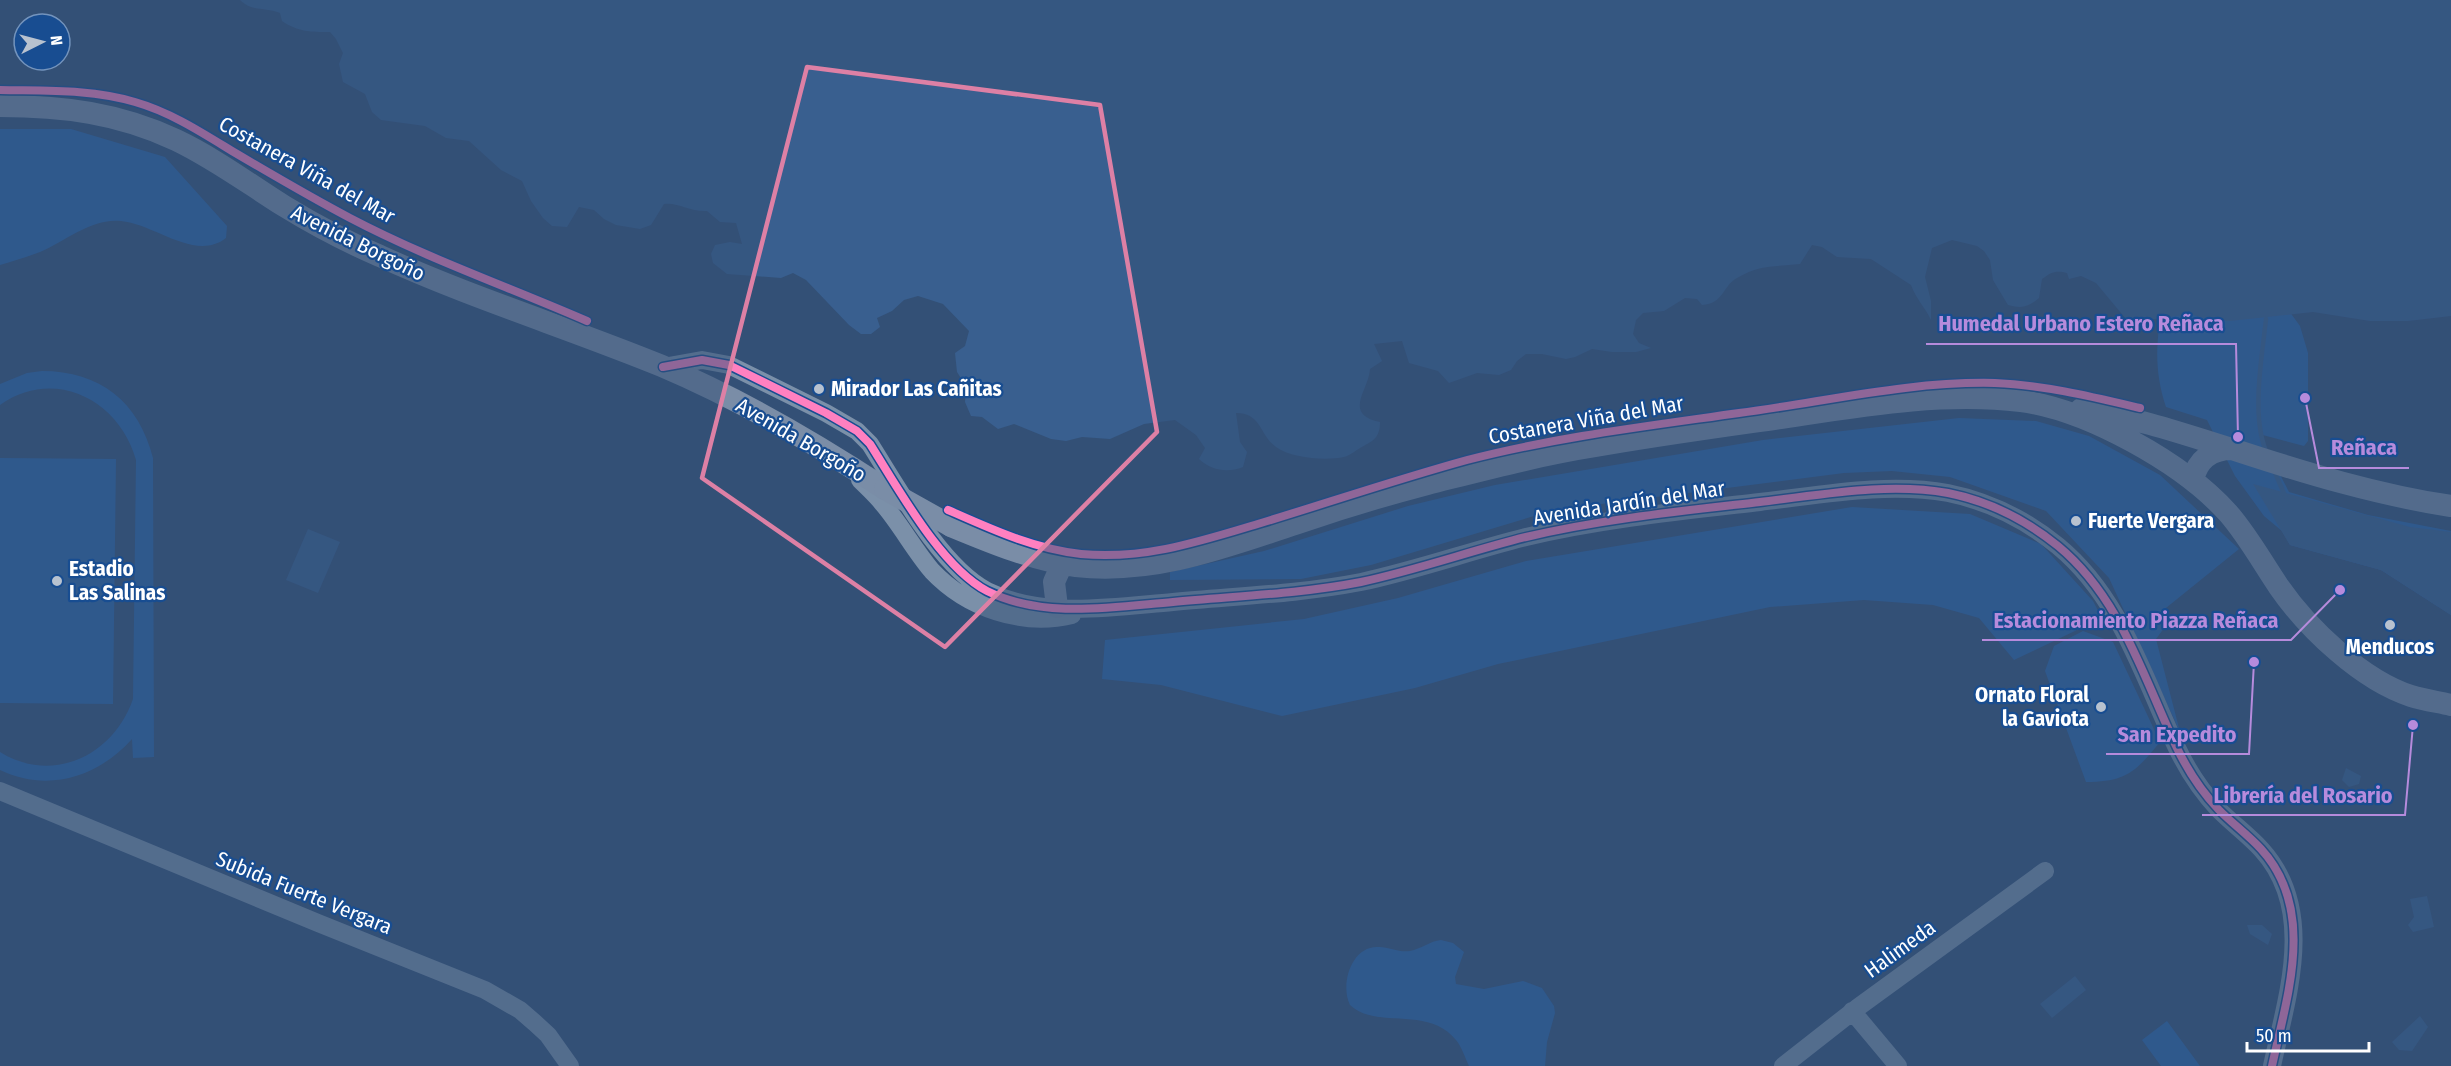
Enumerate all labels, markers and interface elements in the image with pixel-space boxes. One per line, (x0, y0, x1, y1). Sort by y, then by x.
north arrow (12, 12, 72, 72)
text: N (46, 35, 66, 46)
street label: Costanera Viña del Mar (214, 111, 400, 230)
street label: Avenida Borgoño (287, 199, 429, 287)
callout: Humedal Urbano Estero Reñaca (1926, 304, 2236, 344)
text: Humedal Urbano Estero Reñaca (1938, 310, 2224, 337)
place label: Mirador Las Cañitas (831, 376, 1002, 402)
marker: Mirador Las Cañitas (812, 382, 826, 396)
street label: Costanera Viña del Mar (1486, 390, 1686, 450)
street label: Avenida Borgoño (731, 392, 871, 488)
callout: Reñaca (2319, 428, 2409, 468)
text: Reñaca (2331, 434, 2397, 461)
street label: Avenida Jardín del Mar (1531, 475, 1727, 531)
place label: Fuerte Vergara (2088, 508, 2214, 534)
marker: Fuerte Vergara (2069, 514, 2083, 528)
place label: Estadio Las Salinas (69, 556, 165, 606)
marker: Estadio Las Salinas (50, 574, 64, 588)
callout: Estacionamiento Piazza Reñaca (1982, 600, 2291, 640)
text: Estacionamiento Piazza Reñaca (1994, 607, 2279, 634)
marker: Menducos (2383, 618, 2397, 632)
place label: Menducos (2346, 634, 2434, 660)
place label: Ornato Floral la Gaviota (1975, 682, 2089, 732)
marker: Ornato Floral la Gaviota (2094, 700, 2108, 714)
callout: San Expedito (2106, 714, 2249, 754)
text: San Expedito (2117, 721, 2237, 748)
callout: Librería del Rosario (2202, 775, 2405, 815)
text: Librería del Rosario (2213, 782, 2393, 809)
street label: Subida Fuerte Vergara (212, 846, 396, 940)
street label: Halimeda (1859, 914, 1941, 984)
scale bar (2247, 1015, 2368, 1053)
text: 50 m (2256, 1025, 2292, 1047)

